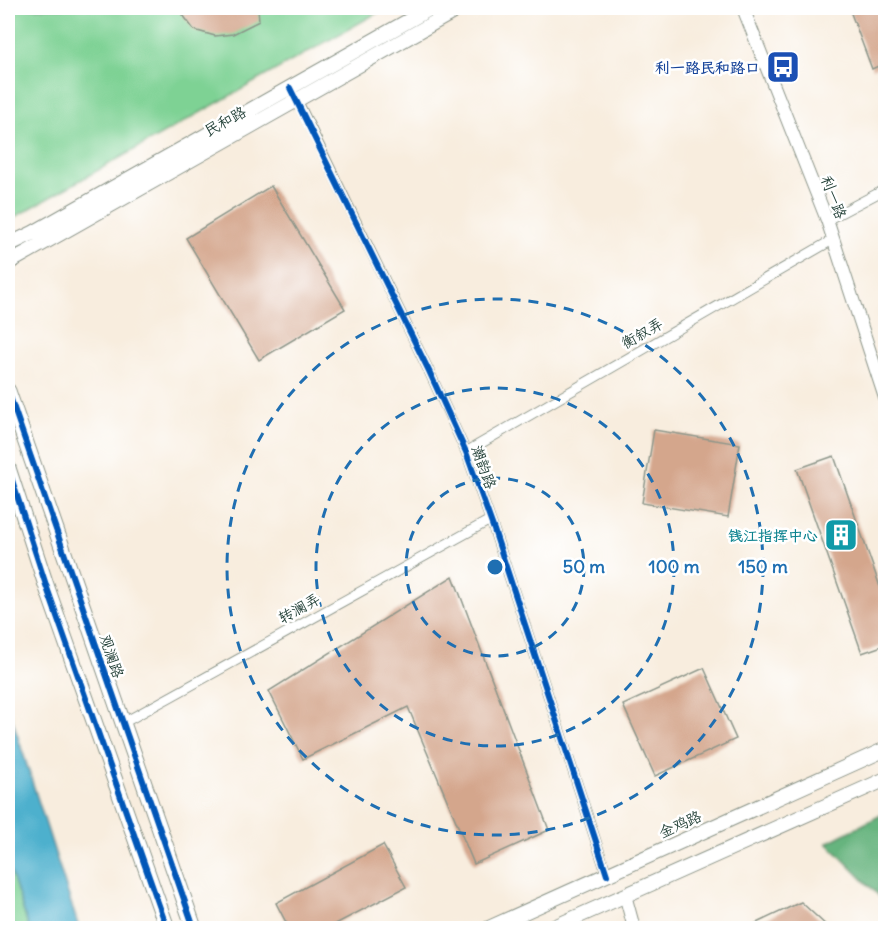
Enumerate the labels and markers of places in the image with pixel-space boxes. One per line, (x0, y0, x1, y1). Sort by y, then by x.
bus stop icon: 利一路民和路口 (765, 49, 801, 85)
place label: 利一路民和路口 (655, 58, 760, 77)
building icon: 钱江指挥中心 (823, 517, 859, 553)
place label: 钱江指挥中心 (728, 526, 818, 545)
centre of rings (485, 557, 505, 577)

